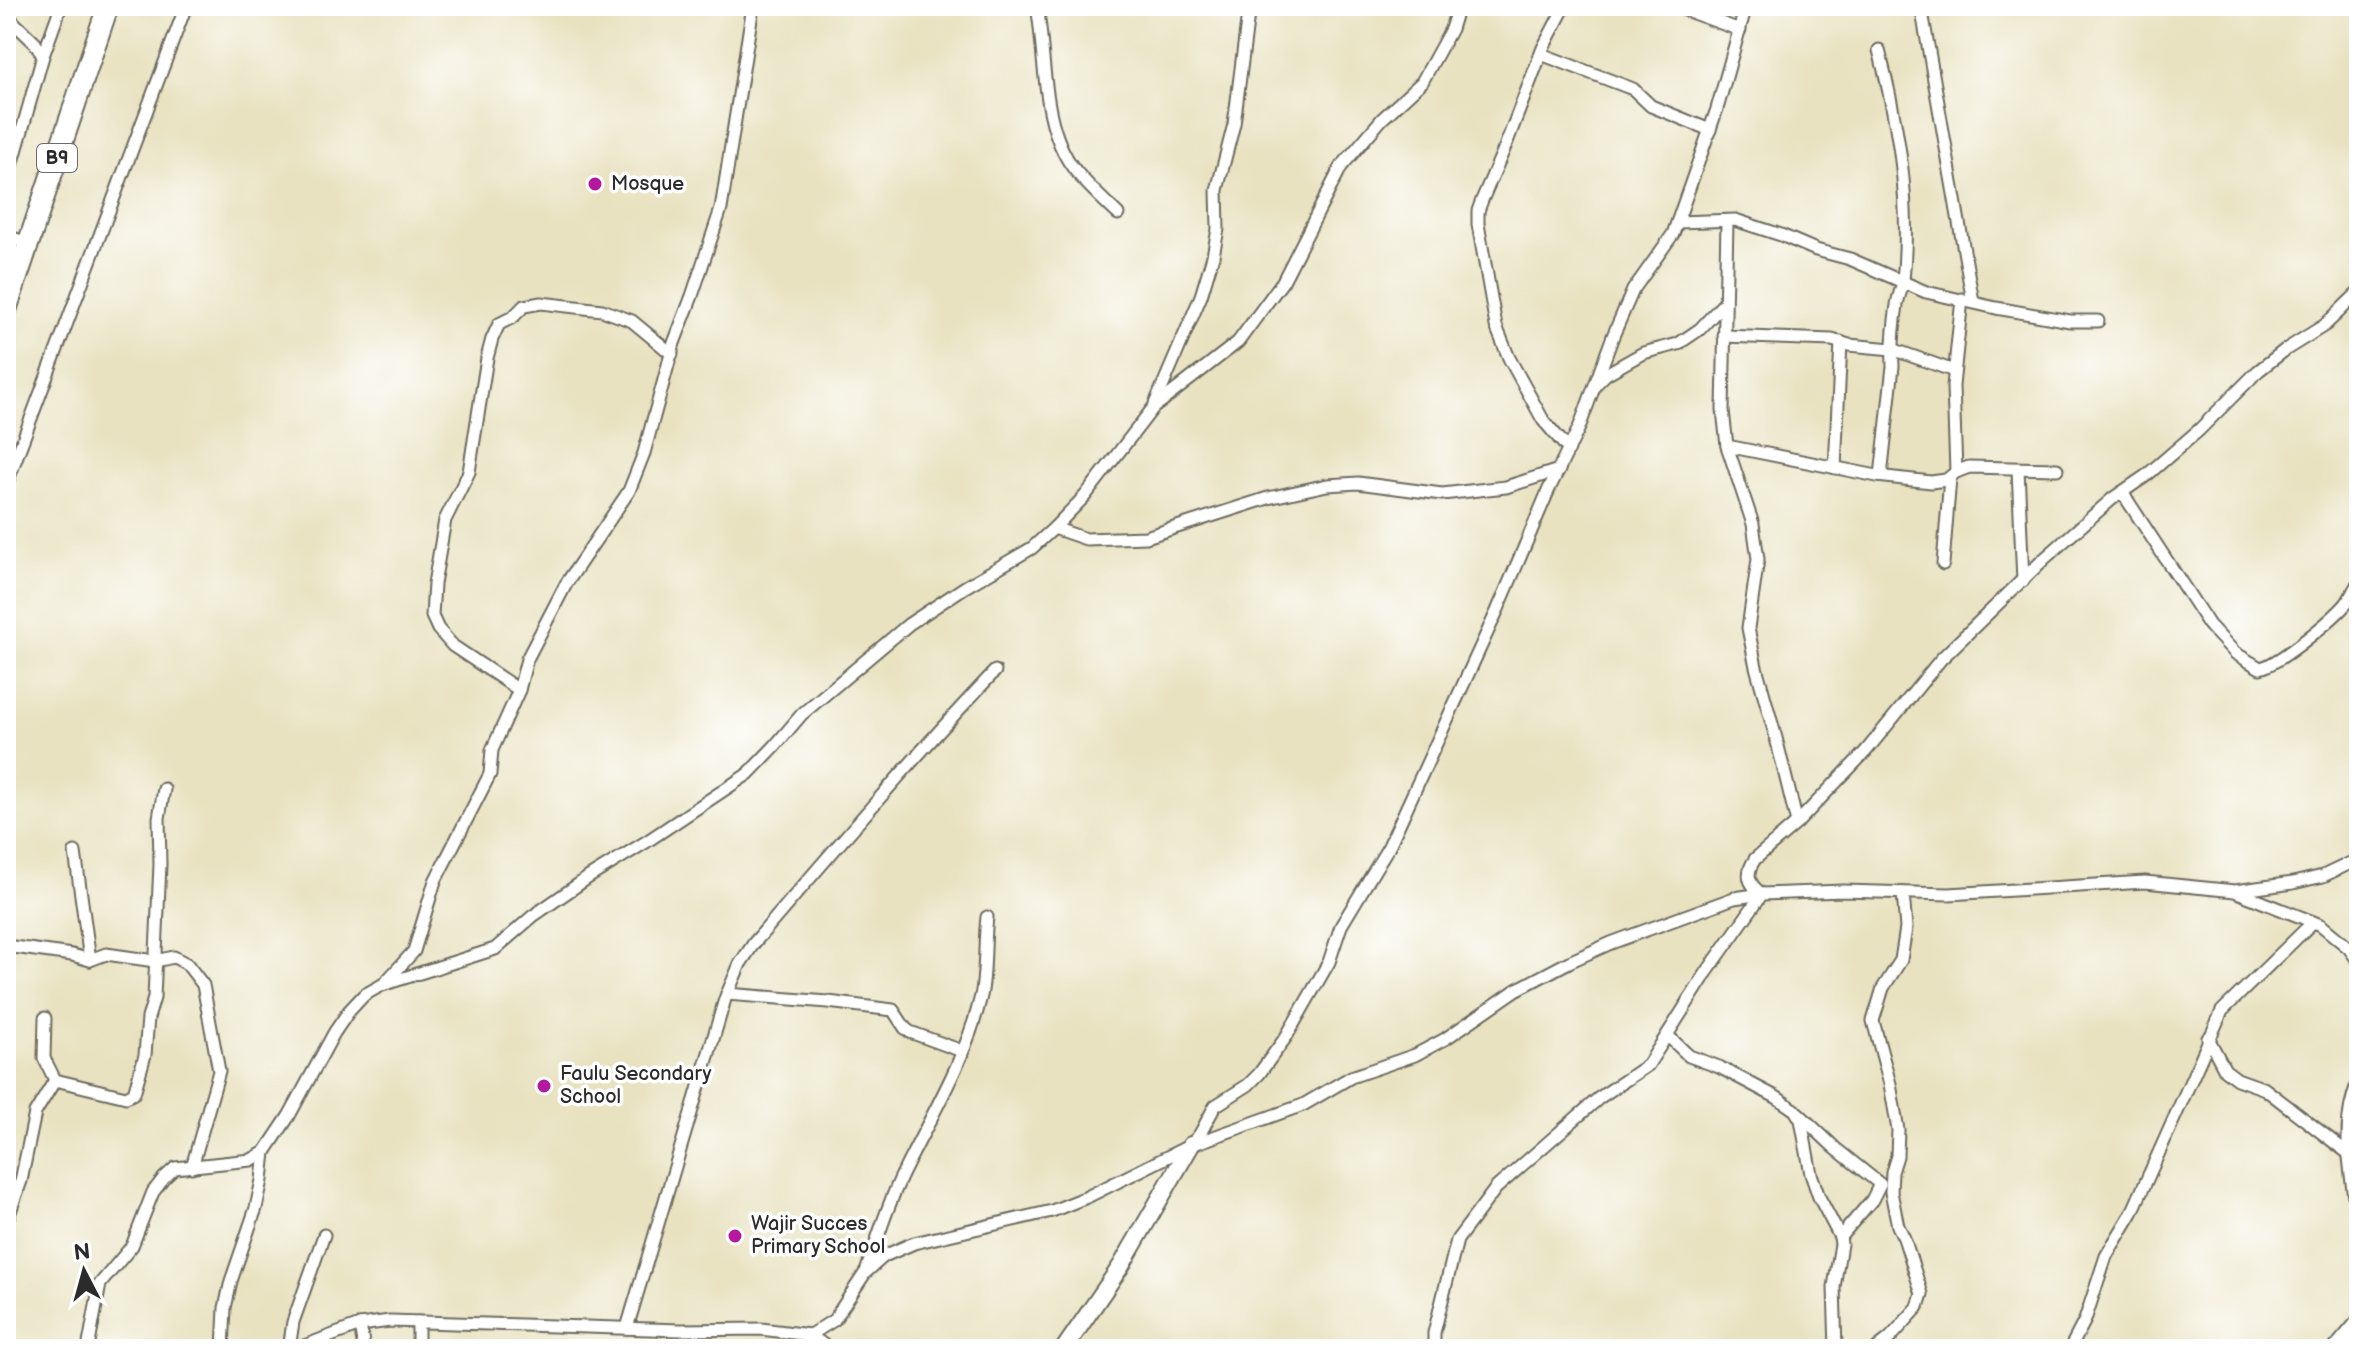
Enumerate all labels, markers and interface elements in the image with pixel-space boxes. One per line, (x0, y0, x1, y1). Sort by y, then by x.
road number: B9 (37, 144, 77, 172)
place label: Mosque (611, 172, 684, 196)
marker: Mosque (586, 175, 604, 193)
place label: Faulu Secondary School (560, 1062, 712, 1109)
marker: Faulu Secondary School (535, 1077, 553, 1095)
place label: Wajir Succes Primary School (751, 1212, 885, 1259)
marker: Wajir Succes Primary School (726, 1227, 744, 1245)
north arrow (44, 1231, 124, 1311)
text: N (72, 1238, 92, 1267)

